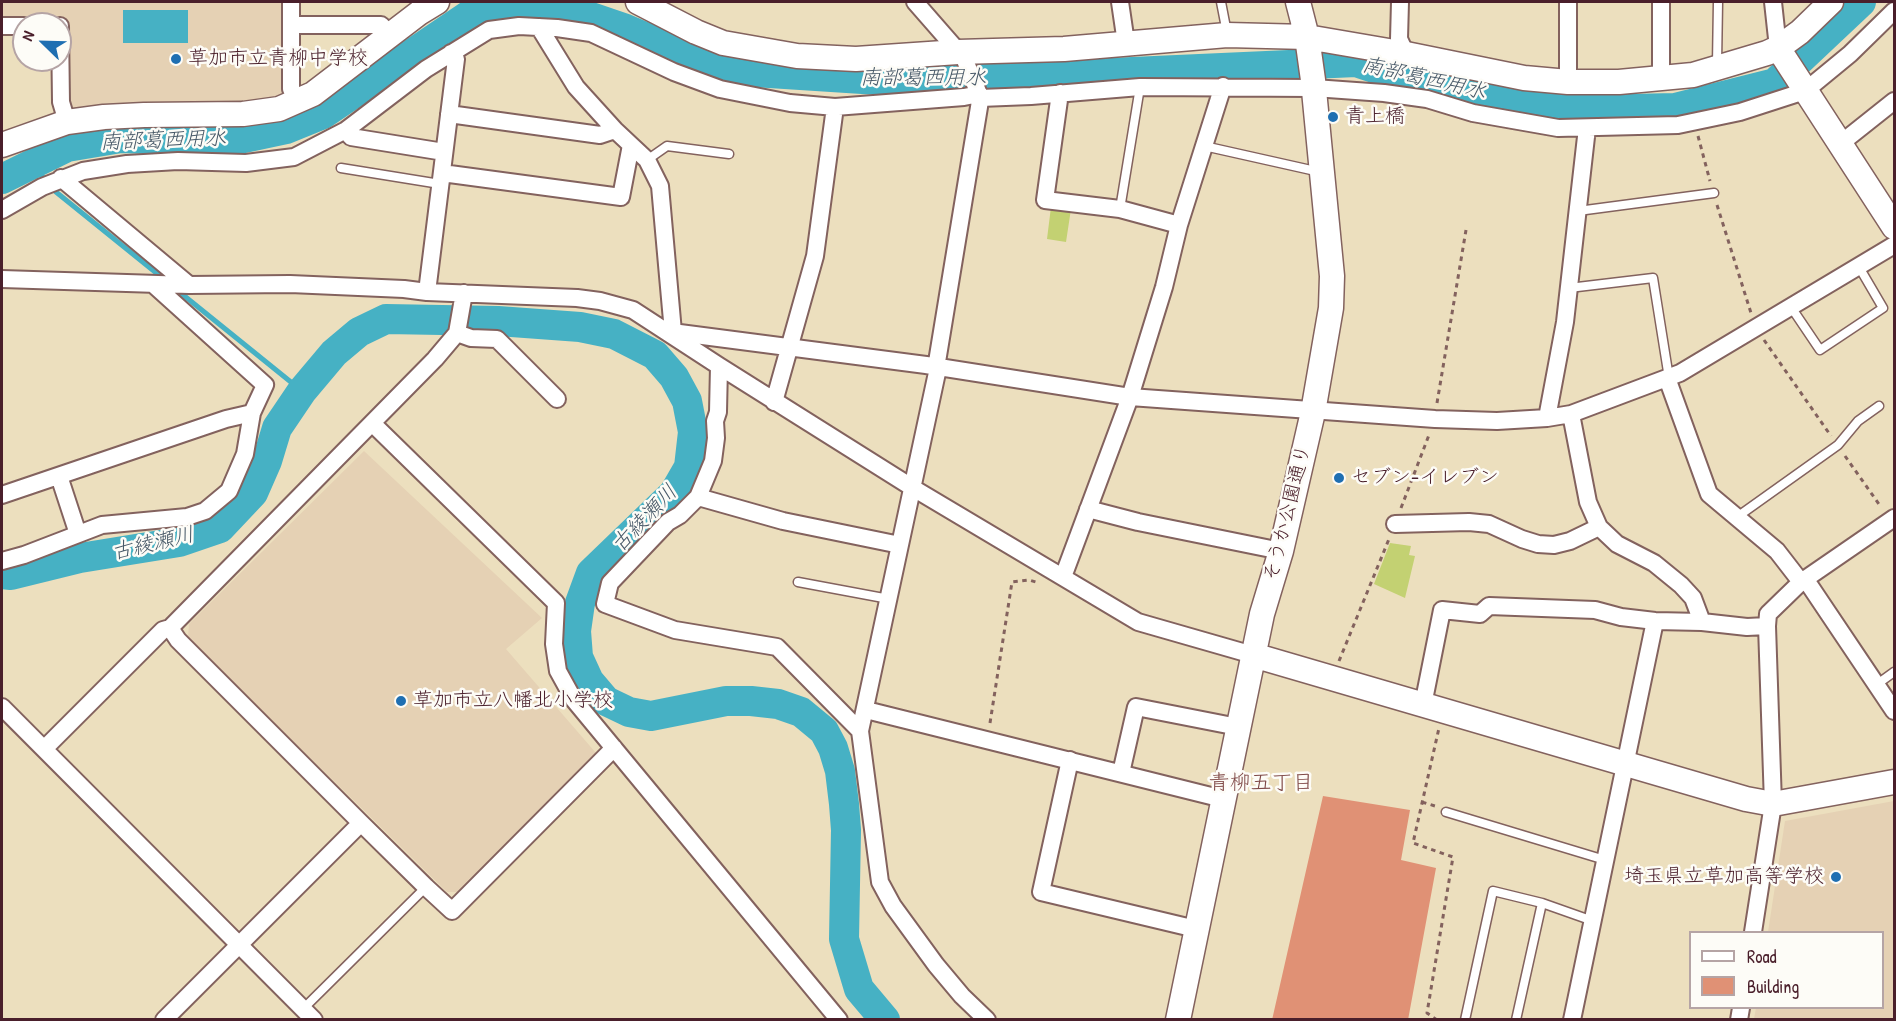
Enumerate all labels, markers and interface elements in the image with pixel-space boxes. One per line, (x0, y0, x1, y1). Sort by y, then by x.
north arrow (12, 12, 72, 72)
text: N (15, 28, 39, 44)
place label: 草加市立青柳中学校 (188, 47, 368, 71)
marker: 草加市立青柳中学校 (169, 52, 183, 66)
water label: 南部葛西用水 (1360, 53, 1488, 105)
water label: 南部葛西用水 (860, 65, 986, 91)
place label: 青上橋 (1345, 105, 1405, 129)
marker: 青上橋 (1326, 110, 1340, 124)
water label: 南部葛西用水 (100, 126, 226, 156)
street label: そうか公園通り (1259, 442, 1317, 584)
place label: セブン-イレブン (1351, 466, 1499, 490)
marker: セブン-イレブン (1332, 471, 1346, 485)
water label: 古綾瀬川 (607, 480, 683, 558)
water label: 古綾瀬川 (109, 522, 197, 566)
place label: 草加市立八幡北小学校 (413, 689, 613, 713)
marker: 草加市立八幡北小学校 (394, 694, 408, 708)
district label: 青柳五丁目 (1209, 770, 1313, 796)
place label: 埼玉県立草加高等学校 (1624, 865, 1824, 889)
marker: 埼玉県立草加高等学校 (1829, 870, 1843, 884)
legend (1689, 931, 1884, 1009)
text: Road (1747, 944, 1777, 969)
text: Building (1747, 974, 1799, 999)

